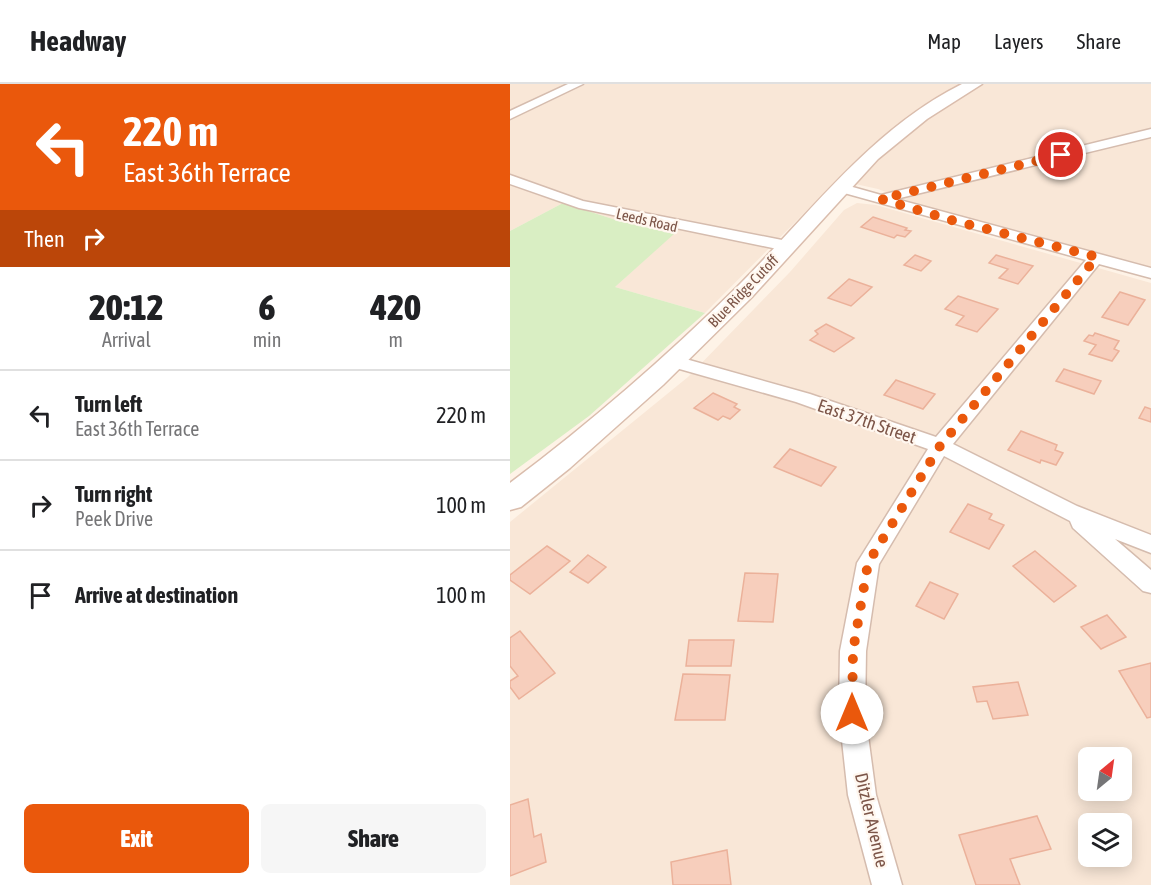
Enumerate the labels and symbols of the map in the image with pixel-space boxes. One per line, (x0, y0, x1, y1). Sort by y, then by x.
pin (1035, 129, 1086, 180)
street label: Leeds Road (615, 205, 679, 235)
street label: Blue Ridge Cutoff (704, 251, 782, 331)
street label: East 37th Street (815, 394, 919, 448)
position arrow (820, 681, 884, 745)
north arrow (1078, 747, 1132, 801)
street label: Ditzler Avenue (851, 771, 893, 869)

